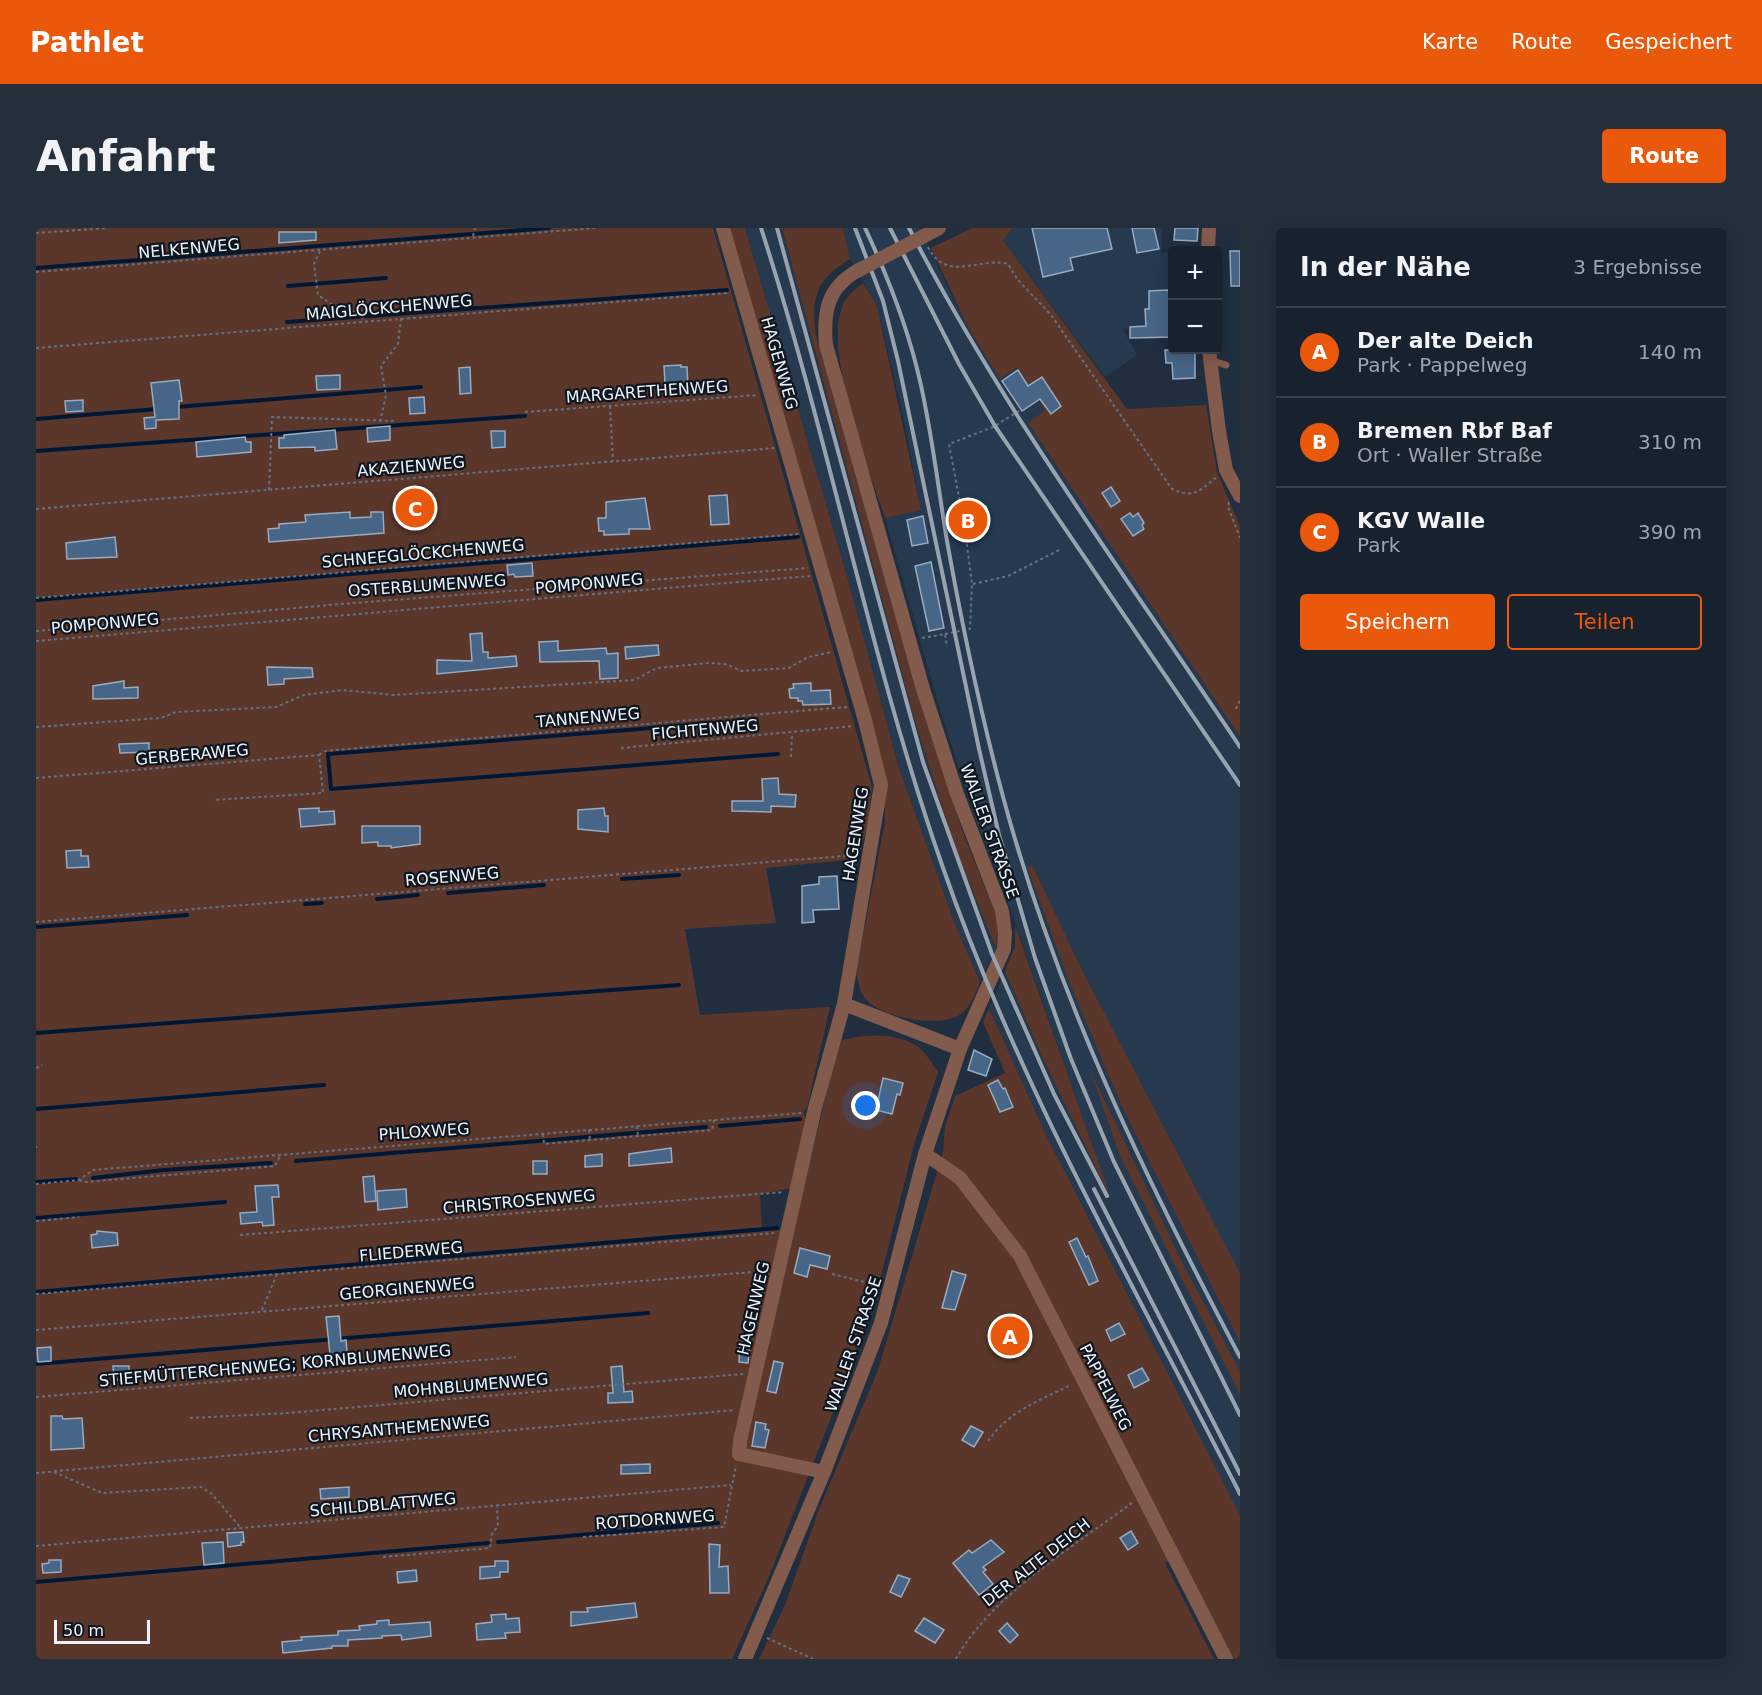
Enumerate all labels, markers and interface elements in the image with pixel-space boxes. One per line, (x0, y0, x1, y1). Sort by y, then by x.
text: Pathlet (30, 26, 144, 59)
text: Karte (1422, 30, 1478, 54)
text: Route (1511, 30, 1572, 54)
text: Gespeichert (1605, 30, 1732, 54)
button: Route (1602, 129, 1726, 183)
text: Anfahrt (36, 132, 216, 181)
street label: NELKENWEG (137, 235, 241, 262)
map controls (1168, 246, 1222, 354)
button: + (1168, 246, 1222, 300)
text: In der Nähe (1300, 252, 1471, 282)
text: 3 Ergebnisse (1573, 255, 1702, 279)
street label: MAIGLÖCKCHENWEG (305, 291, 473, 324)
button: − (1168, 300, 1222, 354)
street label: HAGENWEG (757, 315, 802, 412)
text: Der alte Deich (1357, 328, 1534, 353)
text: A (1312, 340, 1327, 364)
text: 140 m (1638, 340, 1702, 364)
text: Park · Pappelweg (1357, 353, 1527, 377)
street label: MARGARETHENWEG (565, 376, 729, 407)
text: Bremen Rbf Baf (1357, 418, 1552, 443)
text: B (1312, 430, 1327, 454)
text: 310 m (1638, 430, 1702, 454)
text: Ort · Waller Straße (1357, 443, 1543, 467)
street label: AKAZIENWEG (356, 452, 466, 481)
pin: C (396, 486, 434, 530)
pin: B (948, 498, 988, 542)
text: KGV Walle (1357, 508, 1485, 533)
text: C (1312, 520, 1327, 544)
text: 390 m (1638, 520, 1702, 544)
text: Park (1357, 533, 1400, 557)
street label: SCHNEEGLÖCKCHENWEG (321, 535, 525, 572)
street label: POMPONWEG (534, 569, 644, 598)
street label: OSTERBLUMENWEG (347, 570, 507, 601)
button: Speichern (1300, 594, 1495, 650)
button: Teilen (1507, 594, 1702, 650)
street label: POMPONWEG (50, 609, 160, 638)
street label: TANNENWEG (535, 704, 641, 732)
street label: FICHTENWEG (651, 715, 759, 744)
street label: GERBERAWEG (135, 740, 249, 769)
street label: WALLER STRASSE (956, 761, 1023, 901)
street label: HAGENWEG (839, 785, 872, 883)
street label: ROSENWEG (404, 863, 500, 890)
your location (851, 1091, 880, 1120)
street label: PHLOXWEG (378, 1119, 470, 1144)
street label: CHRISTROSENWEG (442, 1185, 596, 1218)
street label: FLIEDERWEG (358, 1237, 464, 1266)
street label: HAGENWEG (733, 1259, 773, 1357)
street label: GEORGINENWEG (339, 1273, 475, 1304)
street label: WALLER STRASSE (821, 1274, 886, 1414)
pin: A (990, 1314, 1030, 1358)
street label: STIEFMÜTTERCHENWEG; KORNBLUMENWEG (98, 1341, 452, 1390)
street label: PAPPELWEG (1076, 1341, 1136, 1434)
street label: MOHNBLUMENWEG (393, 1369, 549, 1402)
street label: CHRYSANTHEMENWEG (307, 1411, 491, 1446)
street label: SCHILDBLATTWEG (309, 1489, 457, 1520)
street label: ROTDORNWEG (595, 1506, 715, 1533)
street label: DER ALTE DEICH (979, 1514, 1094, 1610)
scale bar (54, 1617, 150, 1644)
text: 50 m (63, 1621, 104, 1640)

